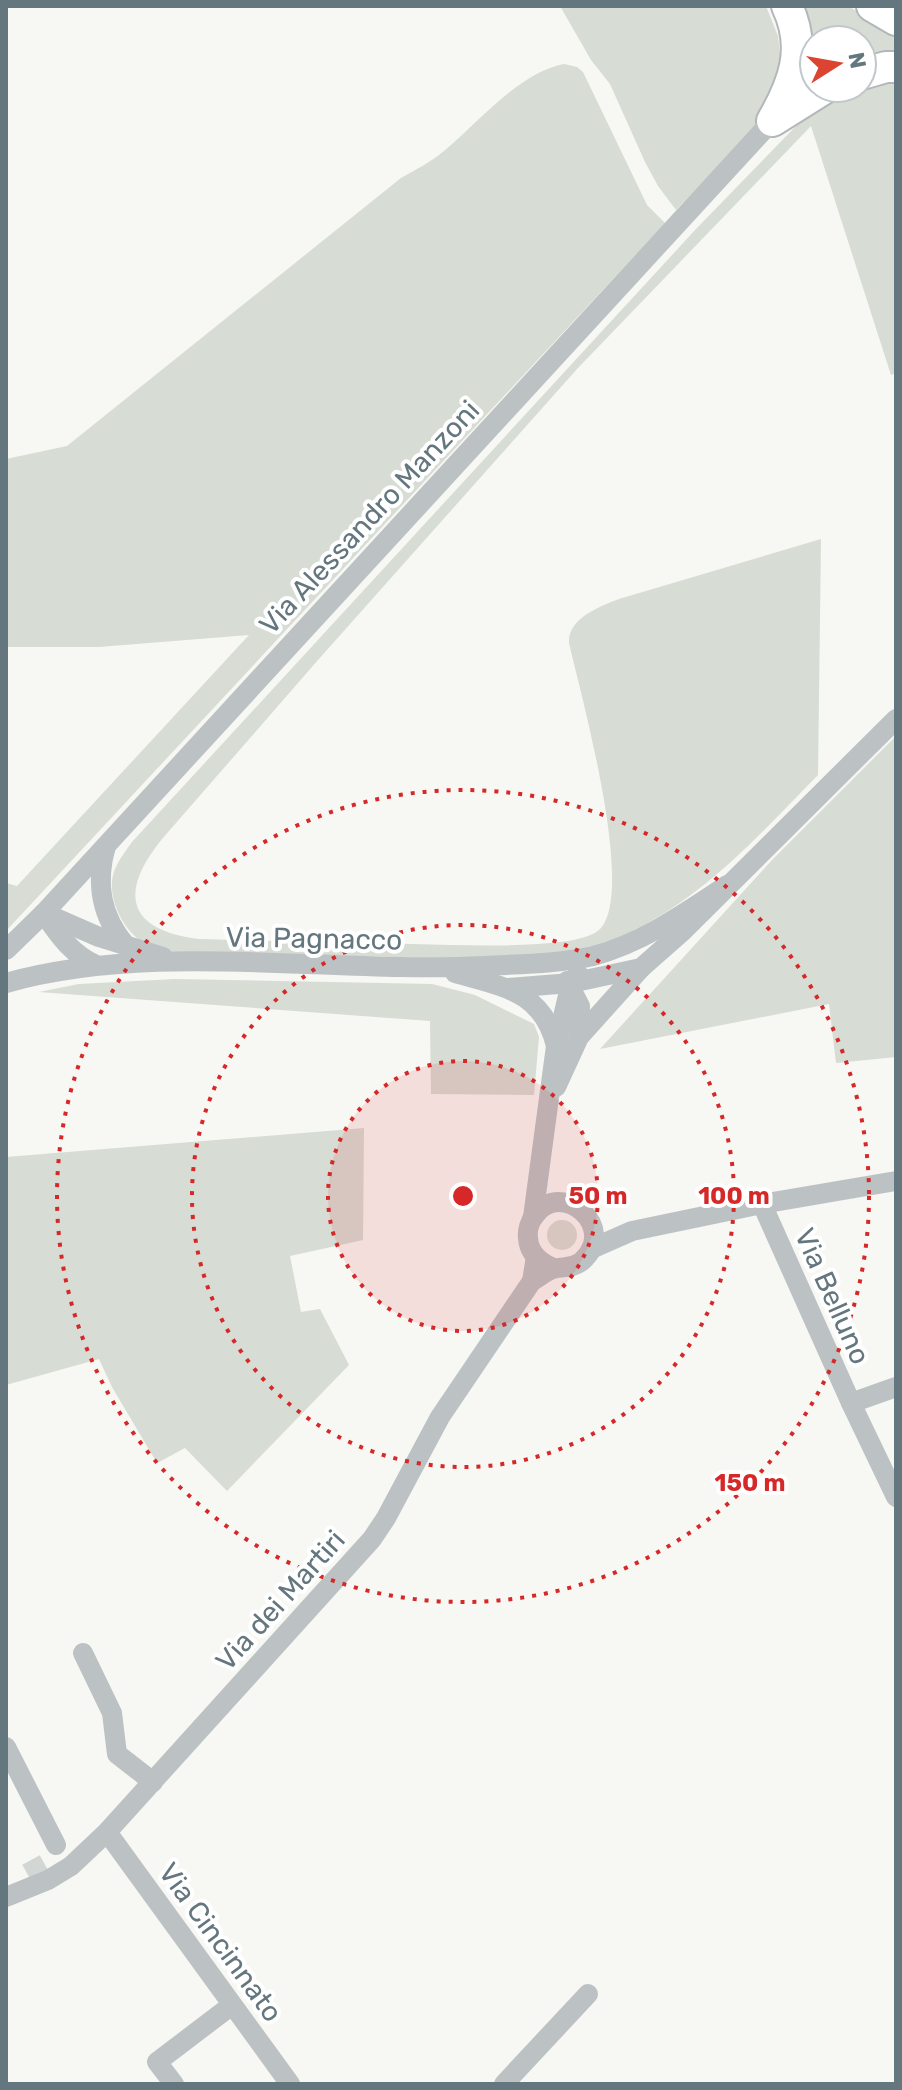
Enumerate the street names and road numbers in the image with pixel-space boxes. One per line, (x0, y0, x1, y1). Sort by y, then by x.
street label: Via Alessandro Manzoni (252, 394, 486, 641)
street label: Via Pagnacco (225, 920, 403, 957)
street label: Via Belluno (788, 1223, 877, 1369)
street label: Via dei Martiri (209, 1524, 352, 1677)
street label: Via Cincinnato (152, 1856, 289, 2028)

